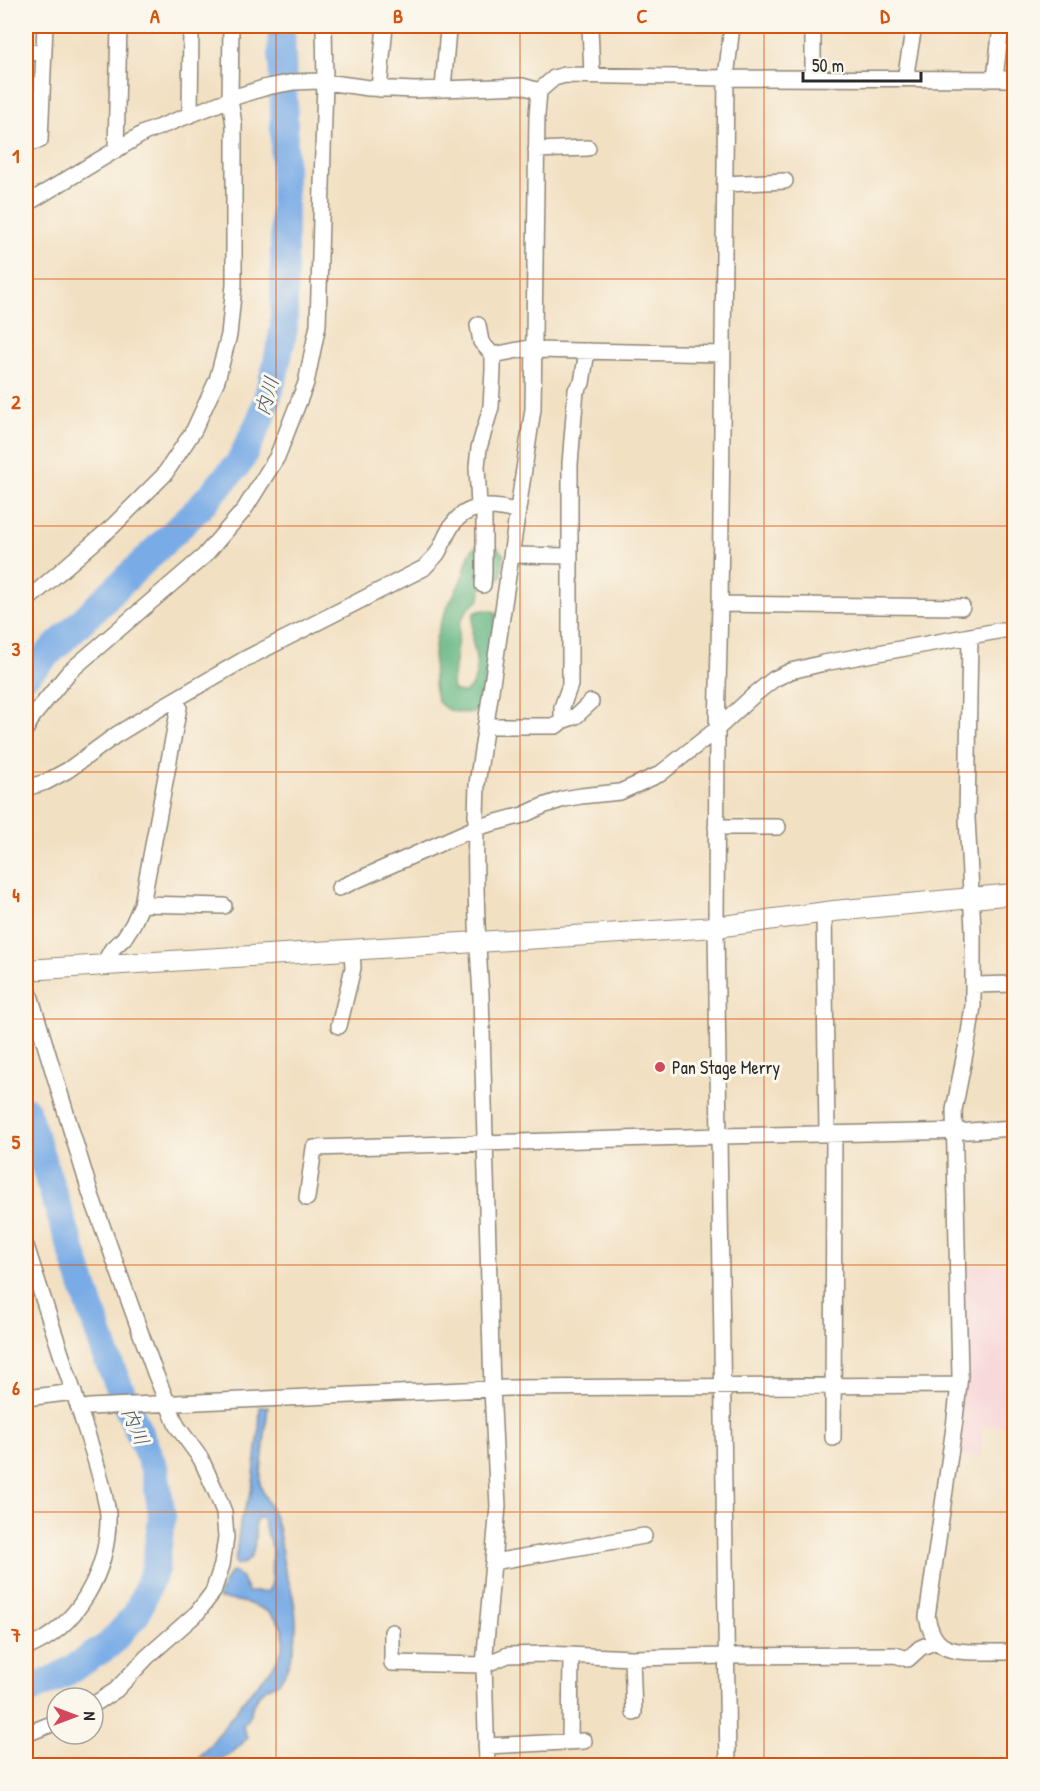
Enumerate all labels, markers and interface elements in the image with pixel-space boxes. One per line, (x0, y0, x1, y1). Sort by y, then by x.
text: A (150, 2, 160, 29)
text: B (393, 2, 403, 29)
text: C (637, 2, 648, 29)
text: D (880, 2, 890, 29)
scale bar (803, 45, 922, 83)
text: 50 m (812, 53, 844, 78)
text: 1 (12, 142, 20, 169)
water label: 内川 (248, 373, 284, 419)
text: 2 (11, 388, 21, 415)
text: 3 (12, 635, 21, 662)
text: 4 (12, 881, 20, 908)
place label: Pan Stage Merry (672, 1055, 781, 1080)
marker: Pan Stage Merry (653, 1060, 667, 1074)
text: 5 (12, 1128, 21, 1155)
text: 6 (12, 1374, 20, 1401)
water label: 内川 (116, 1402, 156, 1450)
text: 7 (10, 1621, 21, 1648)
north arrow (45, 1686, 105, 1746)
text: N (79, 1712, 101, 1721)

